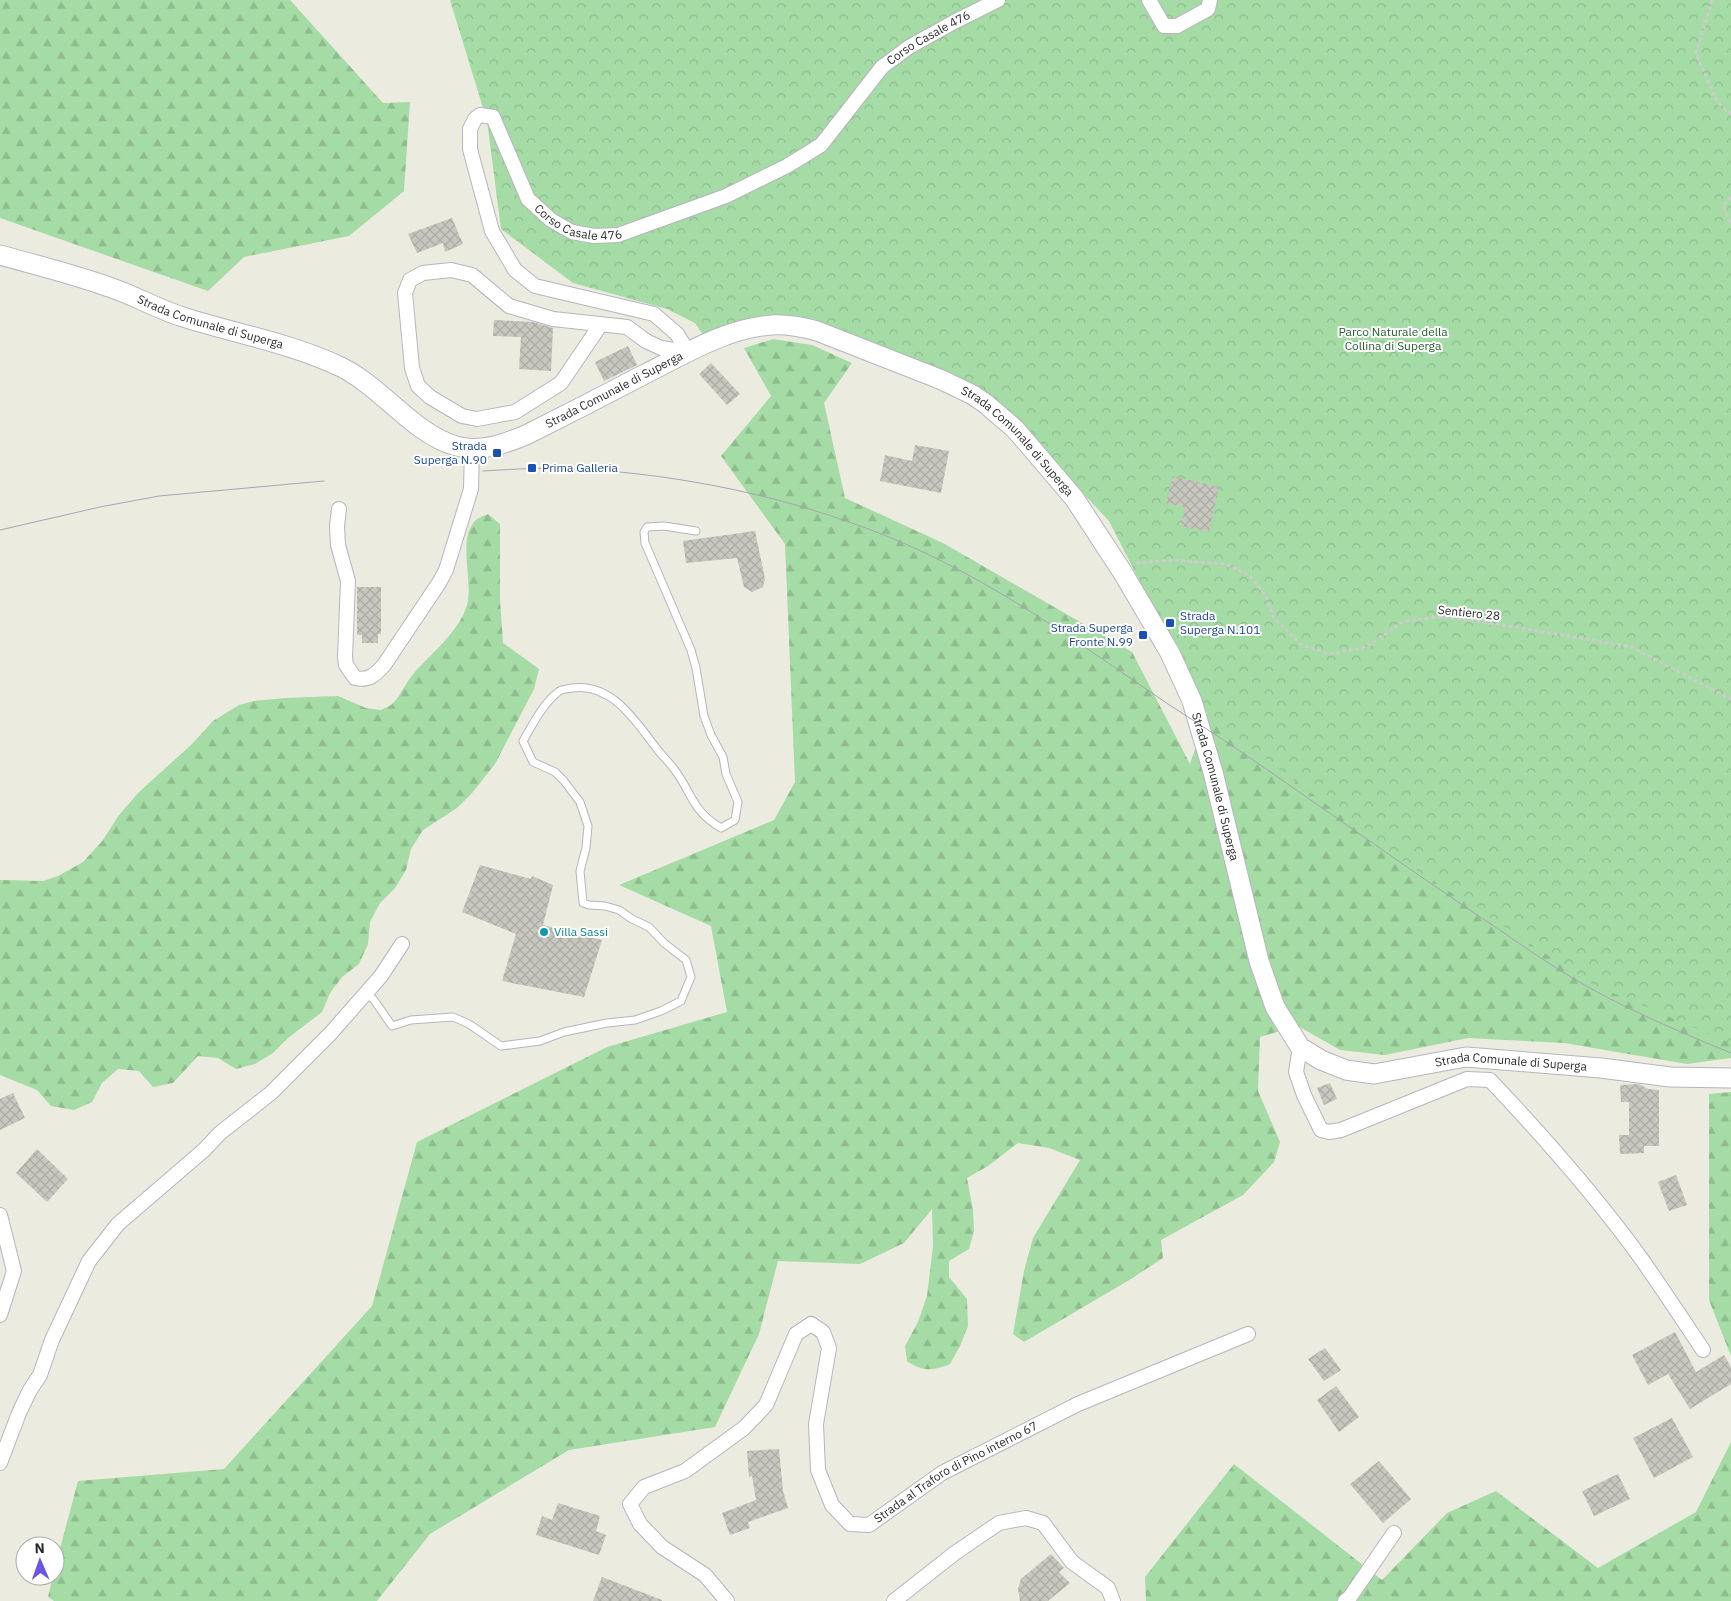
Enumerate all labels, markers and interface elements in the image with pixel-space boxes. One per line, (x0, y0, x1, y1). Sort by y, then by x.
street label: Corso Casale 476 (883, 7, 972, 68)
street label: Corso Casale 476 (532, 201, 624, 243)
street label: Strada Comunale di Superga (135, 291, 286, 352)
park label: Parco Naturale della Collina di Superga (1338, 324, 1448, 353)
street label: Strada Comunale di Superga (543, 348, 686, 431)
street label: Strada Comunale di Superga (959, 382, 1077, 499)
place label: Strada Superga N.90 (414, 438, 488, 467)
marker: Strada Superga N.90 (491, 447, 503, 459)
place label: Prima Galleria (542, 460, 618, 475)
marker: Prima Galleria (526, 462, 538, 474)
street label: Sentiero 28 (1437, 602, 1501, 623)
place label: Strada Superga N.101 (1180, 608, 1260, 637)
marker: Strada Superga N.101 (1164, 617, 1176, 629)
place label: Strada Superga Fronte N.99 (1051, 620, 1134, 649)
marker: Strada Superga Fronte N.99 (1137, 629, 1149, 641)
street label: Strada Comunale di Superga (1189, 711, 1242, 863)
place label: Villa Sassi (554, 924, 608, 939)
marker: Villa Sassi (538, 926, 550, 938)
street label: Strada Comunale di Superga (1434, 1049, 1588, 1074)
street label: Strada al Traforo di Pino interno 67 (871, 1418, 1040, 1526)
north arrow (15, 1536, 65, 1586)
text: N (34, 1539, 45, 1557)

